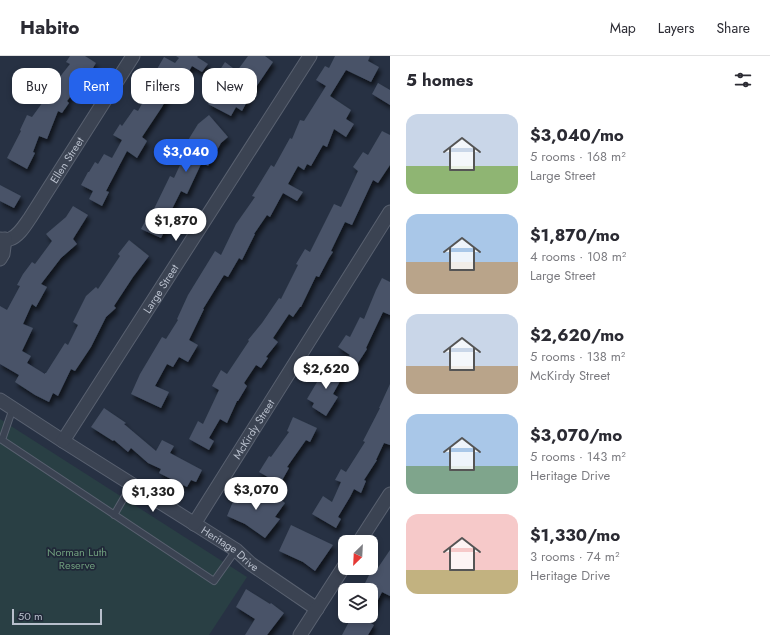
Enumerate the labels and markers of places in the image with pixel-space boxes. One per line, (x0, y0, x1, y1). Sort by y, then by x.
pin: $3,040 (153, 139, 219, 173)
pin: $1,870 (143, 208, 209, 242)
pin: $2,620 (293, 356, 359, 390)
pin: $3,070 (223, 477, 289, 511)
pin: $1,330 (120, 479, 186, 513)

